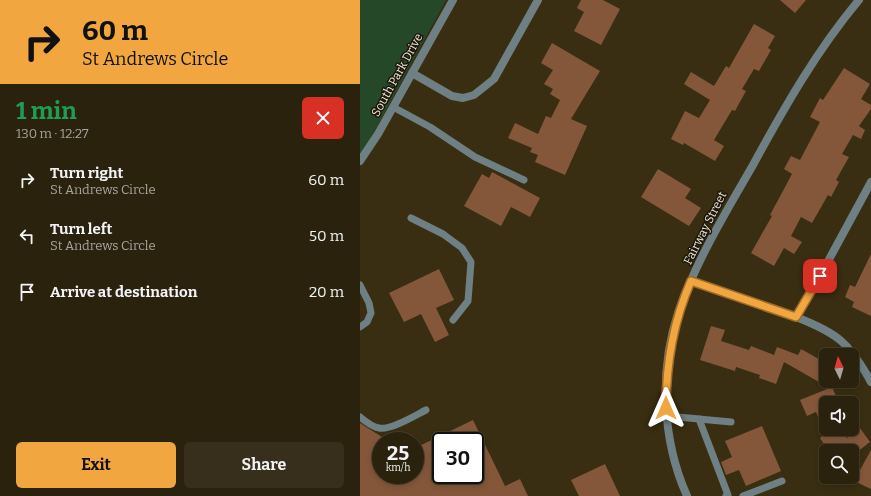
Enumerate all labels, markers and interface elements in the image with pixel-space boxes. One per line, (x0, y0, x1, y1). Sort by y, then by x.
text: 60 m (82, 14, 148, 47)
icon: right (16, 16, 68, 68)
street label: South Park Drive (368, 31, 426, 119)
text: St Andrews Circle (82, 48, 228, 70)
text: 1 min (16, 97, 77, 125)
button: close (302, 97, 344, 139)
text: 130 m · 12:27 (16, 126, 89, 141)
text: Turn right (50, 164, 123, 182)
icon: right (16, 169, 38, 191)
text: 60 m (308, 171, 344, 189)
text: St Andrews Circle (50, 182, 156, 197)
street label: Fairway Street (681, 189, 730, 267)
text: Turn left (50, 220, 112, 238)
icon: left (16, 225, 38, 247)
text: 50 m (309, 227, 344, 245)
text: St Andrews Circle (50, 238, 156, 253)
pin (803, 259, 837, 293)
icon: arrive (809, 265, 831, 287)
icon: arrive (16, 281, 38, 303)
text: Arrive at destination (50, 283, 197, 301)
text: 20 m (309, 283, 344, 301)
north arrow (819, 348, 859, 388)
map controls (819, 348, 859, 484)
position arrow (645, 387, 687, 429)
button: sound (819, 396, 859, 436)
speed limit sign: 30 (432, 432, 484, 484)
text: 25 (387, 441, 409, 465)
button: Exit (16, 442, 176, 488)
button: Share (184, 442, 344, 488)
button: search (819, 444, 859, 484)
text: km/h (386, 462, 410, 474)

